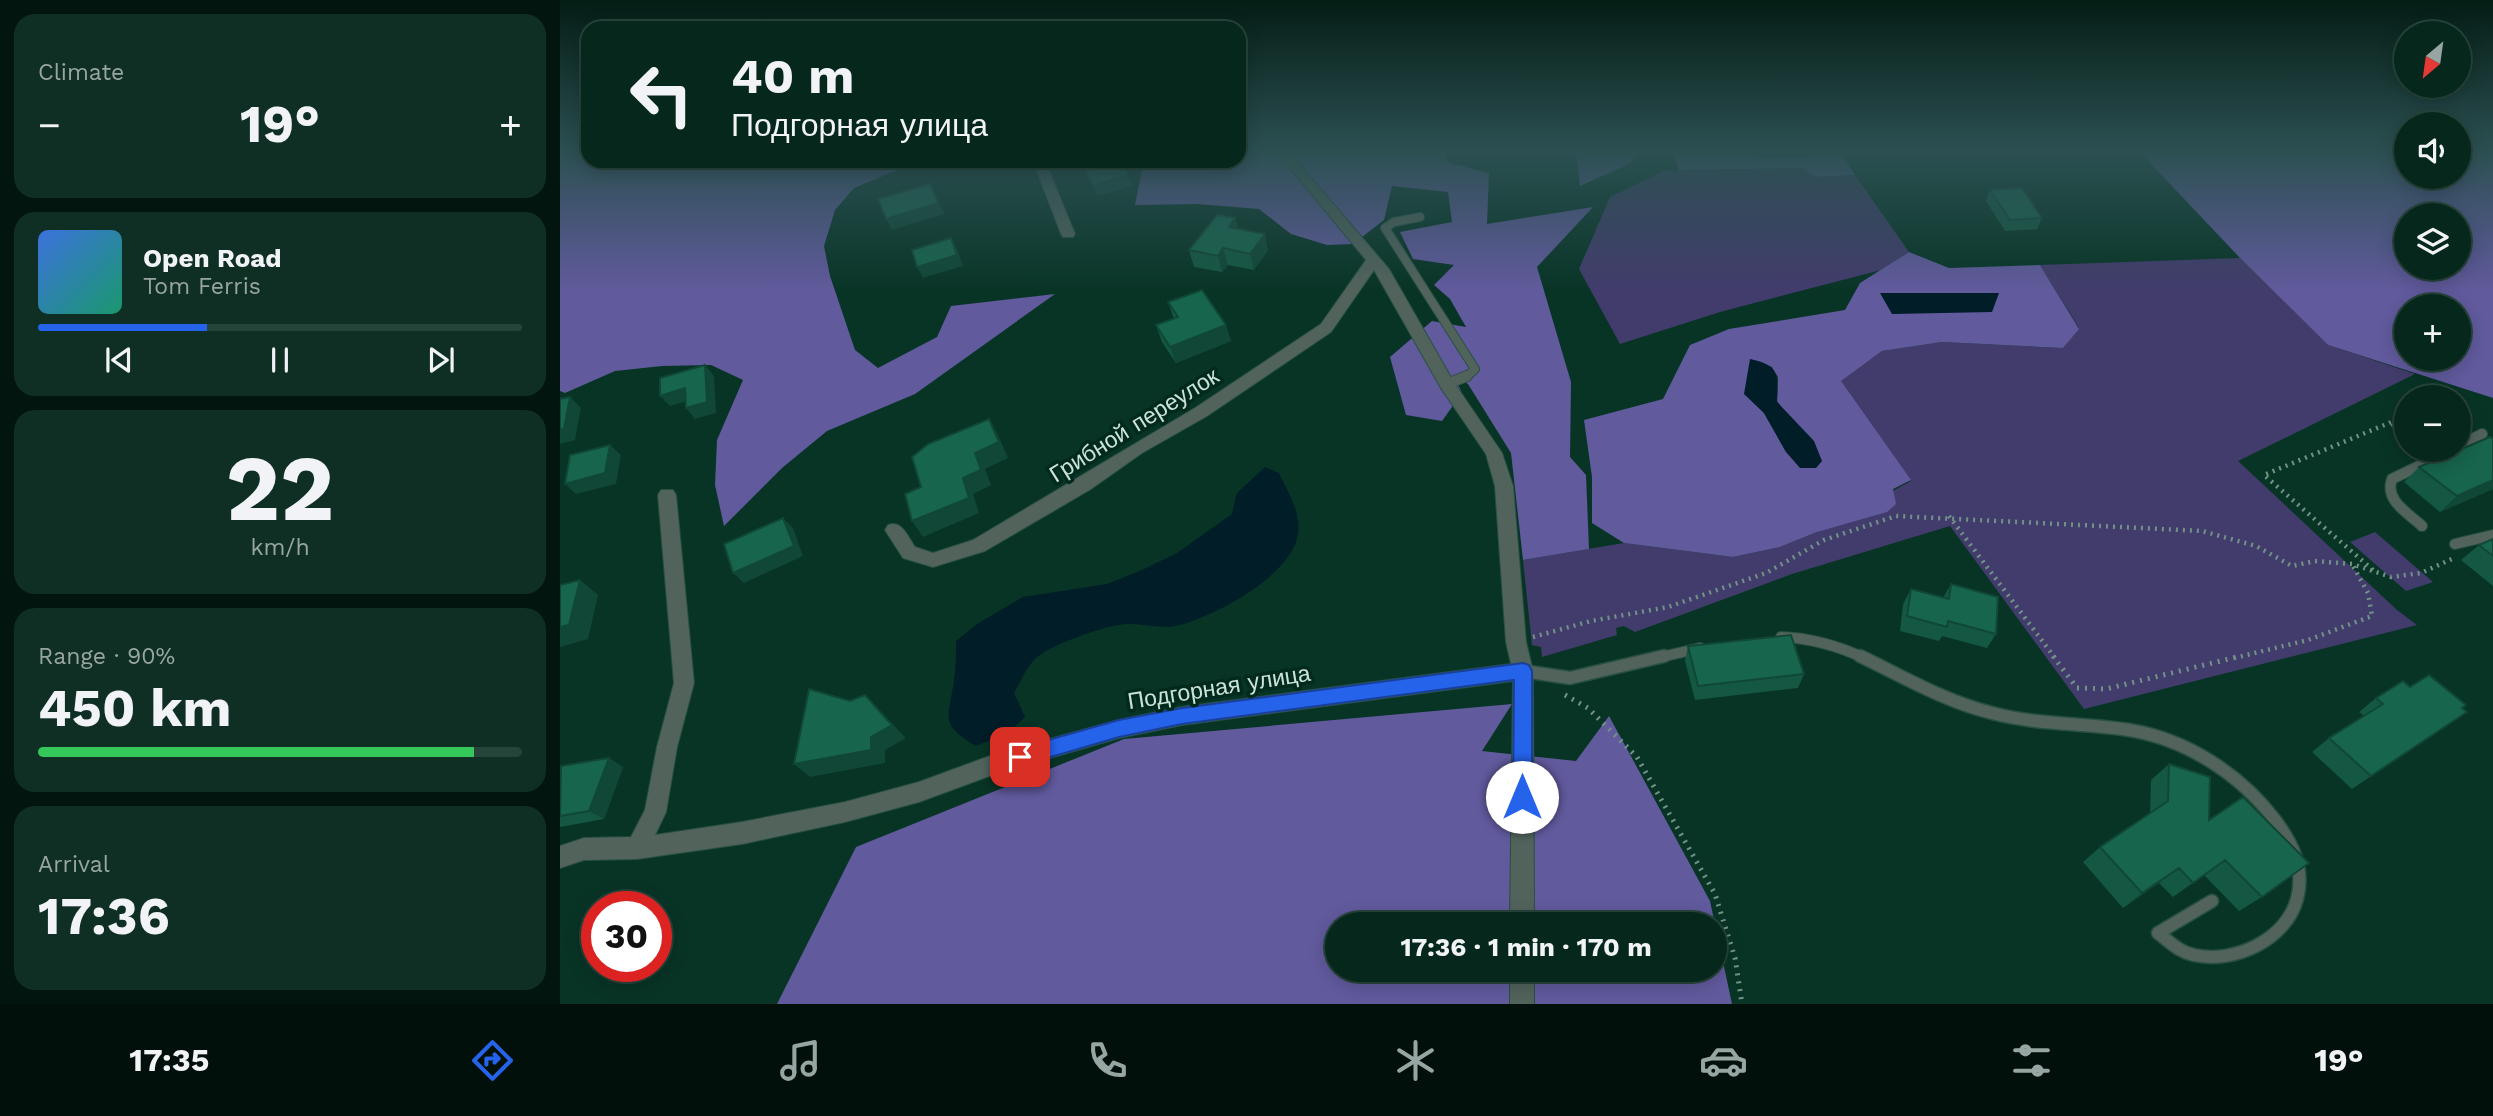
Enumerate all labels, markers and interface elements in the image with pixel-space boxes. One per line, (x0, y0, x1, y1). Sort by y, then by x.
north arrow (2394, 21, 2471, 98)
map controls (2394, 21, 2471, 462)
text: 40 m (731, 47, 854, 105)
icon: left (616, 49, 707, 140)
text: Climate (38, 59, 124, 86)
text: 19° (240, 94, 320, 155)
text: − (38, 103, 61, 147)
text: + (499, 103, 522, 147)
text: Подгорная улица (731, 106, 988, 144)
button: sound (2394, 112, 2471, 189)
button: layers (2394, 203, 2471, 280)
text: Open Road (143, 243, 281, 273)
text: Tom Ferris (143, 273, 261, 300)
button: + (2394, 294, 2471, 371)
icon: previous (100, 341, 138, 379)
icon: pause (261, 341, 299, 379)
icon: next (422, 341, 460, 379)
street label: Грибной переулок (1045, 362, 1225, 488)
button: − (2394, 385, 2471, 462)
text: 22 (226, 435, 334, 542)
text: km/h (250, 534, 310, 561)
text: Range · 90% (38, 643, 175, 670)
street label: Подгорная улица (1126, 660, 1313, 715)
text: 450 km (38, 678, 232, 739)
pin (990, 727, 1050, 787)
icon: arrive (1001, 738, 1039, 776)
position arrow (1485, 760, 1559, 834)
text: Arrival (38, 851, 110, 878)
text: 17:36 (38, 886, 170, 947)
speed limit sign: 30 (581, 891, 672, 982)
text: 17:36 · 1 min · 170 m (1400, 932, 1652, 962)
icon: directions (468, 1036, 517, 1085)
icon: music (776, 1036, 825, 1085)
icon: phone (1083, 1036, 1132, 1085)
icon: climate (1391, 1036, 1440, 1085)
icon: car (1699, 1036, 1748, 1085)
icon: filters (2007, 1036, 2056, 1085)
text: 17:35 (129, 1041, 209, 1079)
text: 19° (2314, 1041, 2364, 1079)

